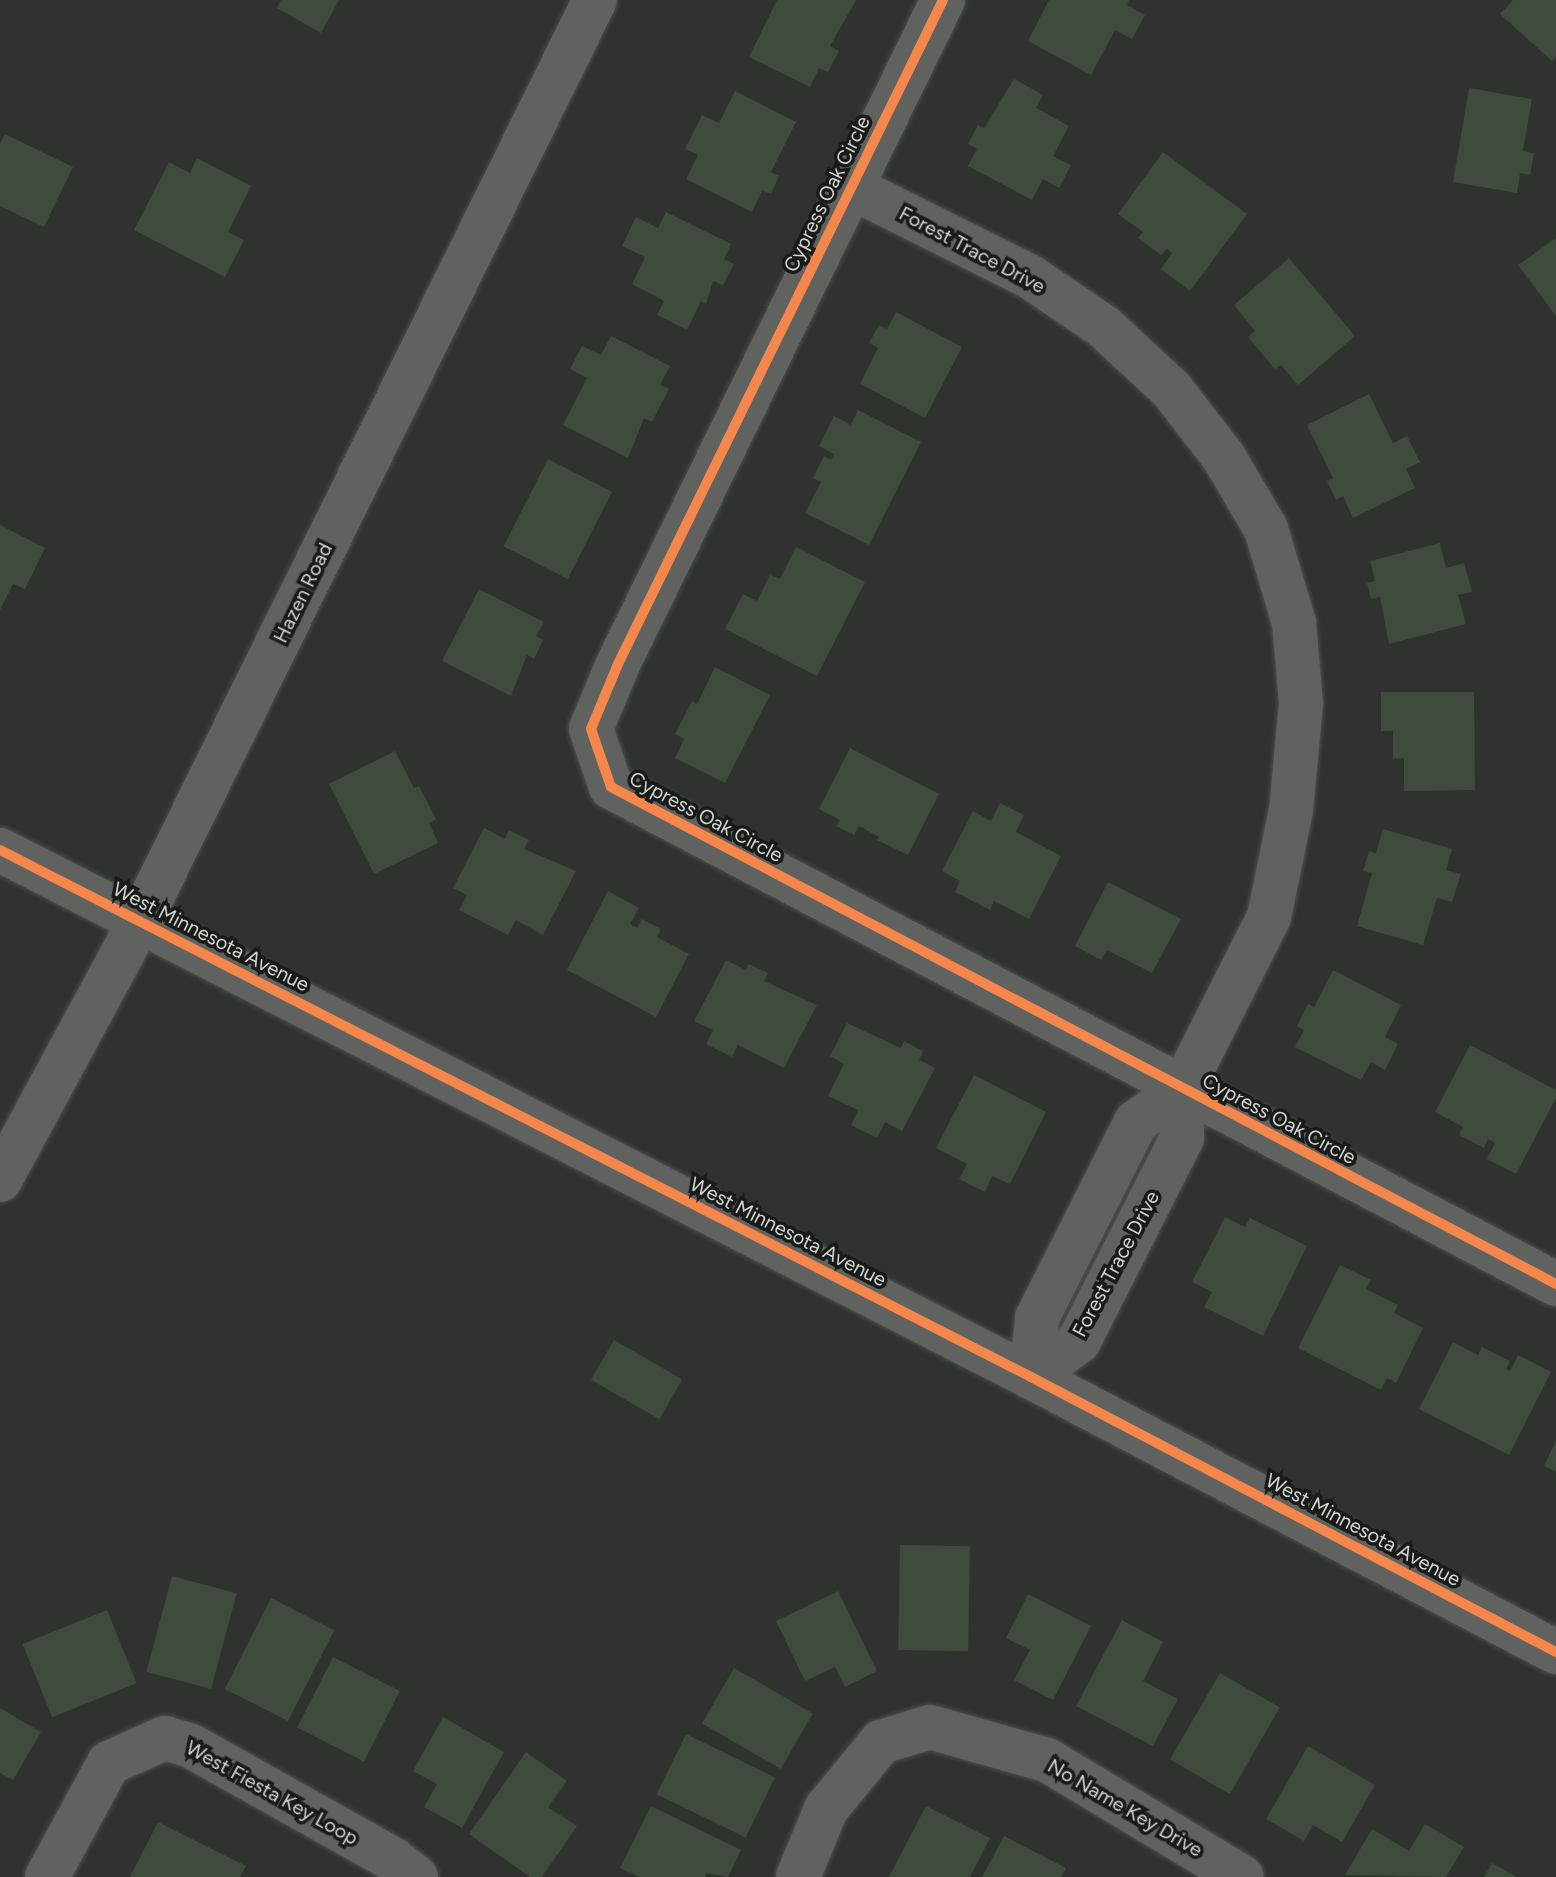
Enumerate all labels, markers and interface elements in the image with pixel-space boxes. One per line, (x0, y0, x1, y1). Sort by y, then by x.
street label: Cypress Oak Circle (779, 112, 875, 276)
street label: Forest Trace Drive (895, 201, 1049, 299)
street label: Hazen Road (269, 539, 337, 647)
street label: Cypress Oak Circle (625, 766, 787, 868)
street label: West Minnesota Avenue (109, 877, 313, 997)
street label: Cypress Oak Circle (1198, 1068, 1360, 1170)
street label: West Minnesota Avenue (686, 1172, 890, 1292)
street label: Forest Trace Drive (1067, 1187, 1165, 1341)
street label: West Minnesota Avenue (1262, 1468, 1464, 1592)
street label: West Fiesta Key Loop (182, 1736, 362, 1850)
street label: No Name Key Drive (1043, 1754, 1207, 1862)

